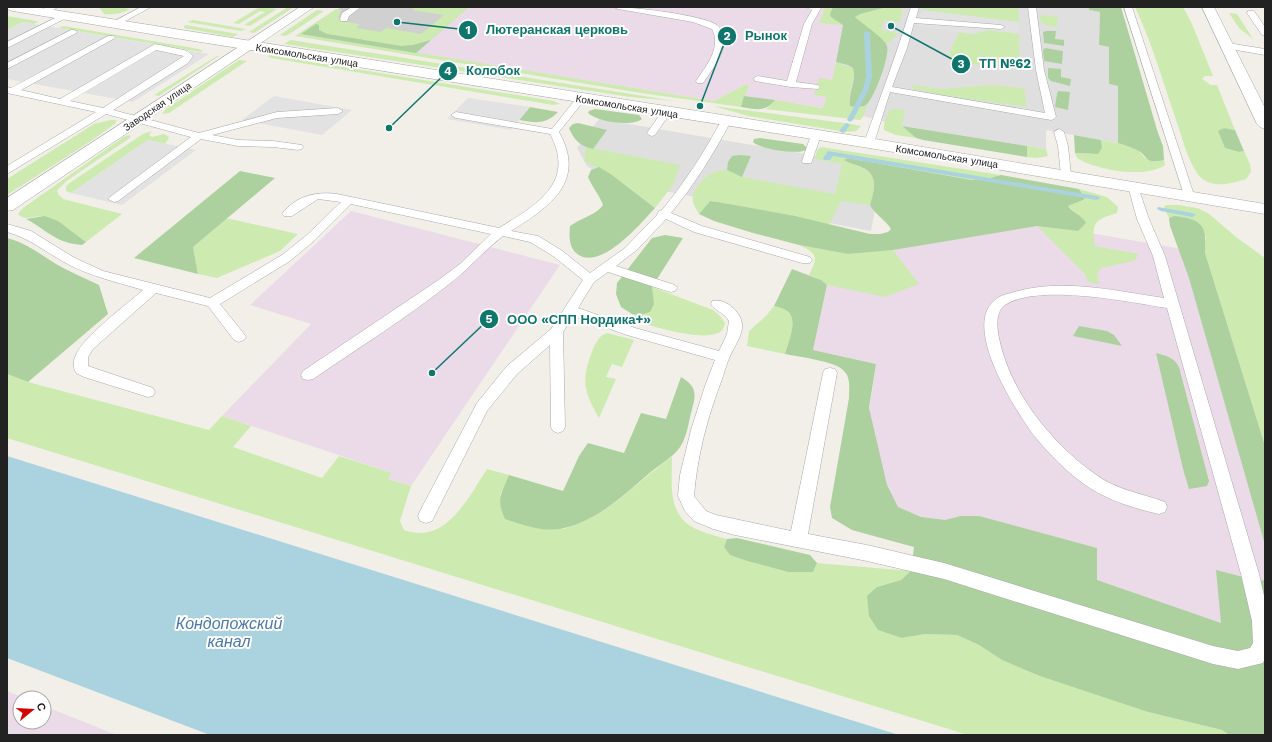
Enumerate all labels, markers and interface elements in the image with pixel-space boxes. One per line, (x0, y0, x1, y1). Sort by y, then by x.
callout: Лютеранская церковь (458, 17, 636, 42)
text: Лютеранская церковь (486, 22, 628, 37)
text: 1 (465, 23, 471, 37)
callout: Рынок (717, 23, 795, 48)
text: Рынок (745, 28, 788, 43)
text: 2 (723, 29, 731, 43)
street label: Комсомольская улица (255, 42, 359, 69)
callout: ТП №62 (951, 51, 1038, 76)
text: ТП №62 (979, 56, 1031, 71)
text: 3 (957, 57, 965, 71)
callout: Колобок (438, 58, 528, 83)
text: Колобок (466, 63, 521, 78)
text: 4 (444, 64, 452, 78)
street label: Заводская улица (121, 79, 194, 133)
street label: Комсомольская улица (575, 93, 679, 120)
street label: Комсомольская улица (895, 143, 999, 170)
callout: ООО «СПП Нордика+» (479, 307, 659, 332)
text: 5 (486, 312, 493, 326)
text: ООО «СПП Нордика+» (507, 312, 651, 327)
water label: Кондопожский канал (176, 614, 282, 651)
north arrow (12, 690, 52, 730)
text: С (34, 701, 48, 713)

